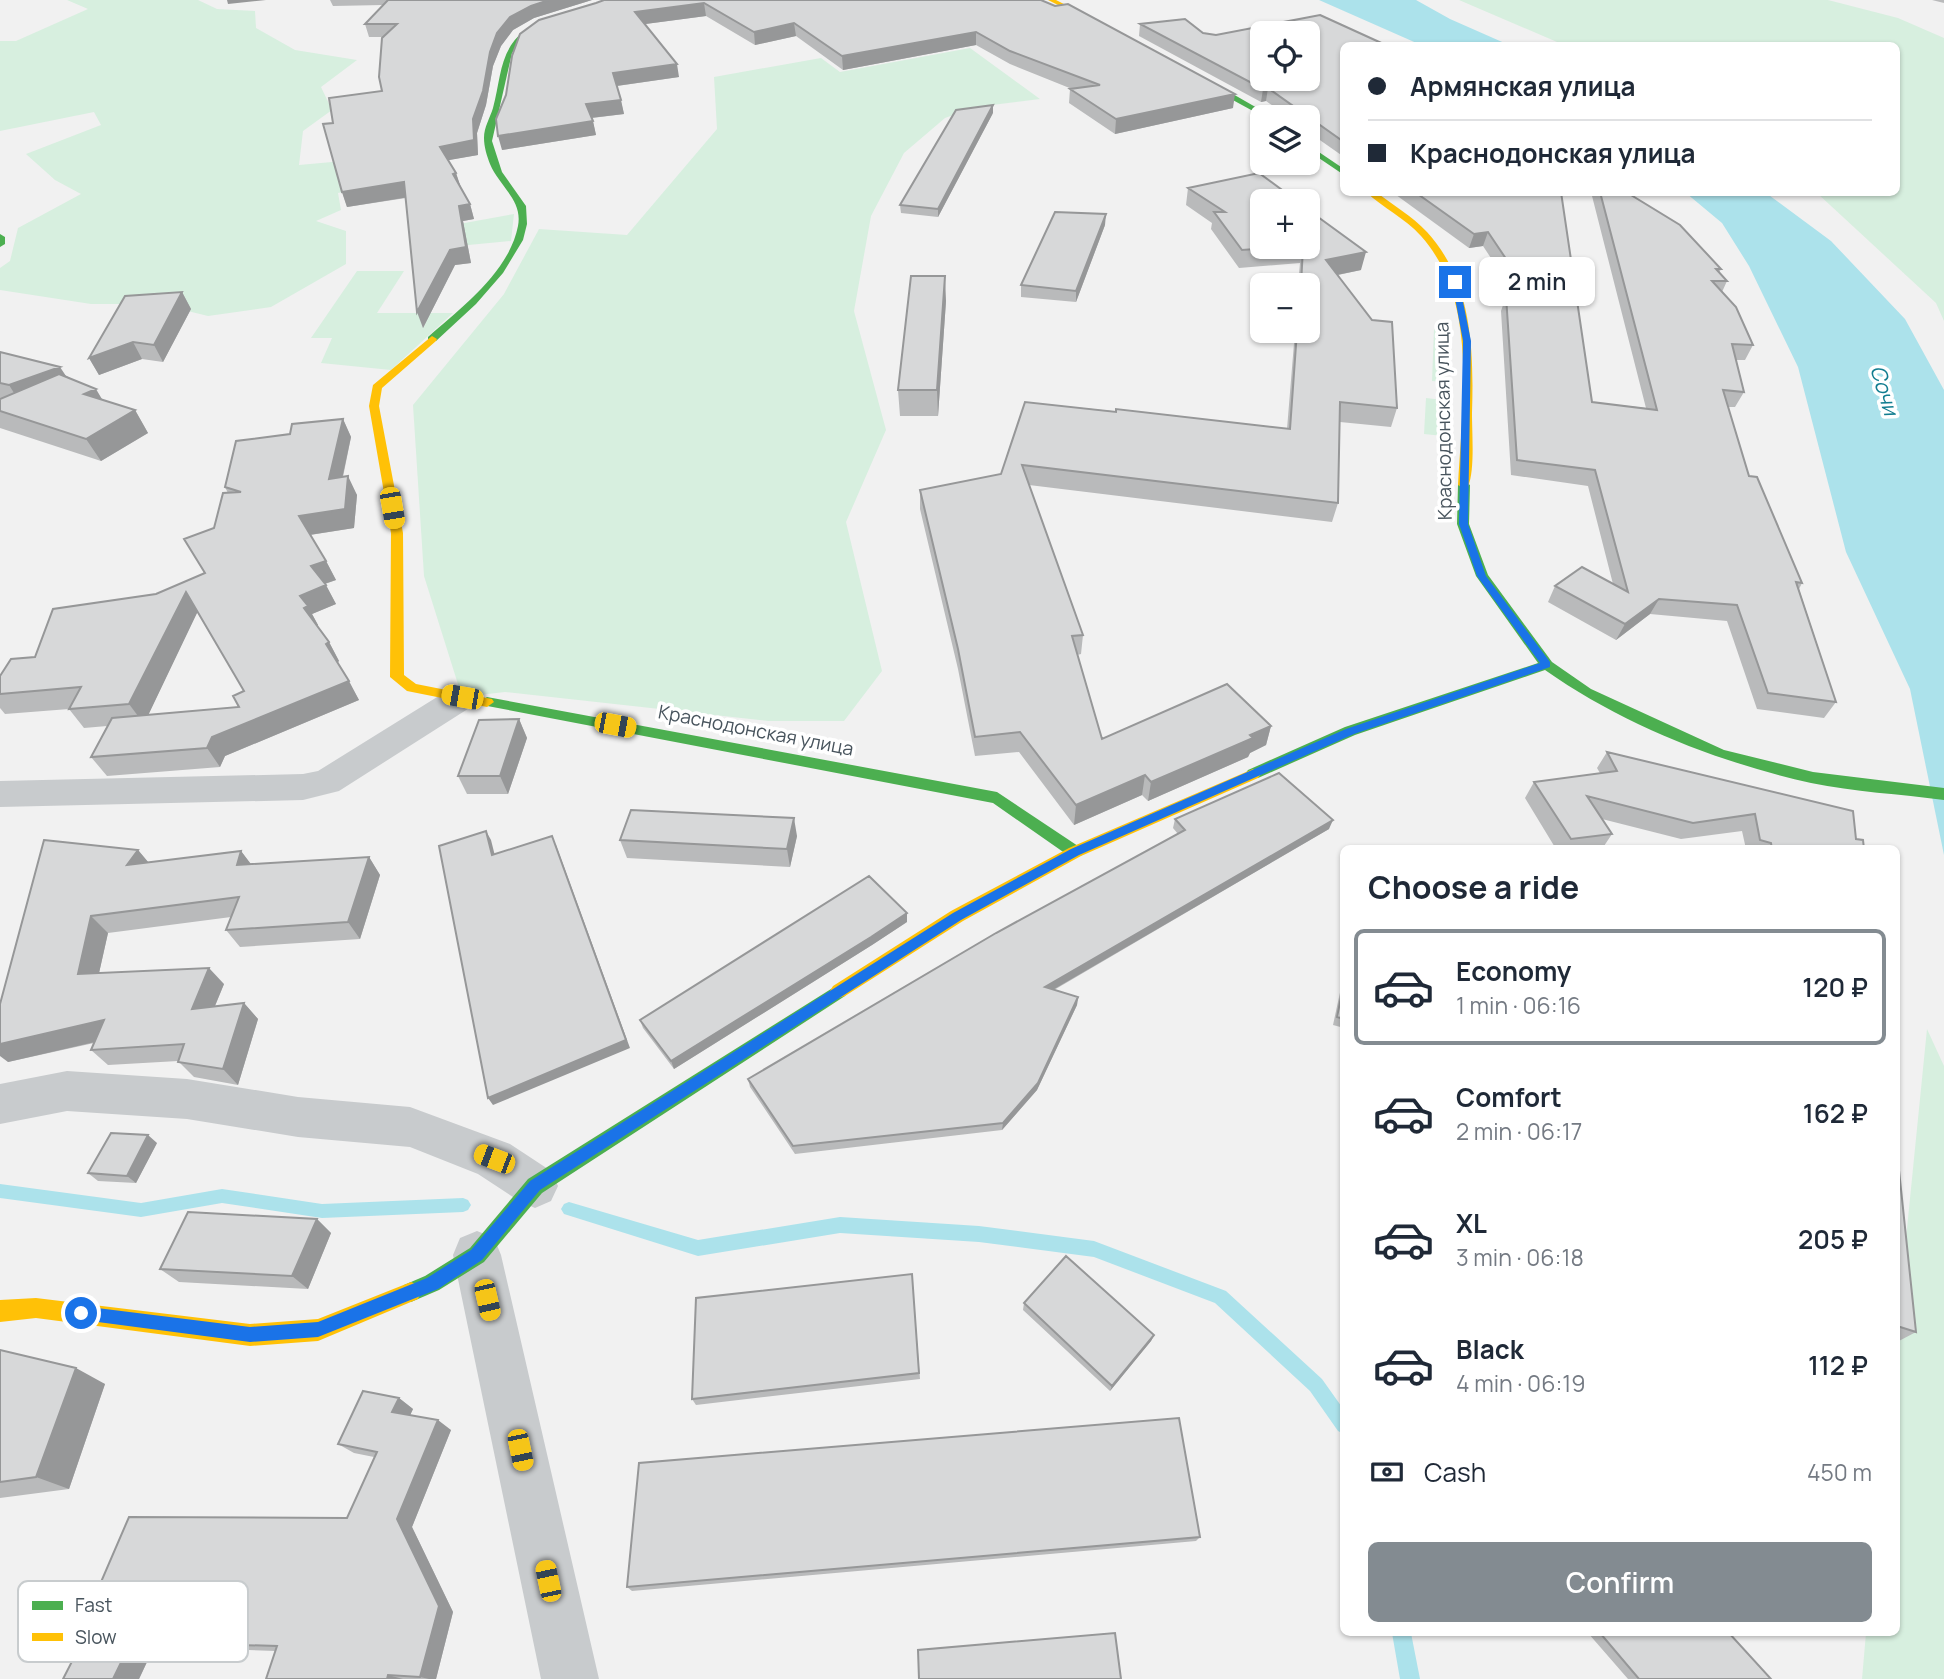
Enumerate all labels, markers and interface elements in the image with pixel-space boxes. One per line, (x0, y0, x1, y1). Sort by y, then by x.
map controls (1250, 21, 1320, 343)
button: locate (1250, 21, 1320, 91)
text: Армянская улица (1410, 68, 1635, 104)
button: layers (1250, 105, 1320, 175)
text: Краснодонская улица (1410, 135, 1696, 171)
button: + (1250, 189, 1320, 259)
callout: 2 min (1480, 258, 1595, 306)
text: 2 min (1508, 265, 1566, 297)
route end (1439, 266, 1471, 298)
button: − (1250, 273, 1320, 343)
street label: Краснодонская улица (1428, 322, 1458, 520)
water label: Сочи (1864, 362, 1906, 420)
car (379, 485, 406, 531)
car (440, 683, 485, 711)
street label: Краснодонская улица (656, 698, 856, 762)
car (593, 711, 638, 739)
text: Choose a ride (1368, 865, 1579, 909)
text: Economy (1456, 953, 1571, 989)
icon: car (1372, 956, 1435, 1019)
text: 120 ₽ (1802, 969, 1868, 1005)
text: 1 min · 06:16 (1456, 989, 1581, 1021)
text: Comfort (1456, 1079, 1562, 1115)
icon: car (1372, 1082, 1435, 1145)
text: 162 ₽ (1803, 1095, 1868, 1131)
text: 2 min · 06:17 (1456, 1115, 1582, 1147)
car (471, 1142, 518, 1176)
text: XL (1456, 1205, 1487, 1241)
icon: car (1372, 1208, 1435, 1271)
text: 205 ₽ (1798, 1221, 1868, 1257)
text: 3 min · 06:18 (1456, 1241, 1584, 1273)
car (473, 1277, 502, 1323)
route start (65, 1297, 97, 1329)
text: Black (1456, 1331, 1524, 1367)
icon: car (1372, 1334, 1435, 1397)
text: 112 ₽ (1808, 1347, 1868, 1383)
text: 4 min · 06:19 (1456, 1367, 1586, 1399)
car (506, 1427, 535, 1473)
icon: cash (1368, 1453, 1406, 1491)
text: Cash (1424, 1454, 1486, 1490)
text: 450 m (1807, 1456, 1872, 1488)
button: Confirm (1368, 1542, 1872, 1622)
car (534, 1558, 563, 1604)
legend (18, 1581, 248, 1662)
text: Fast (75, 1592, 112, 1618)
text: Slow (75, 1624, 117, 1650)

